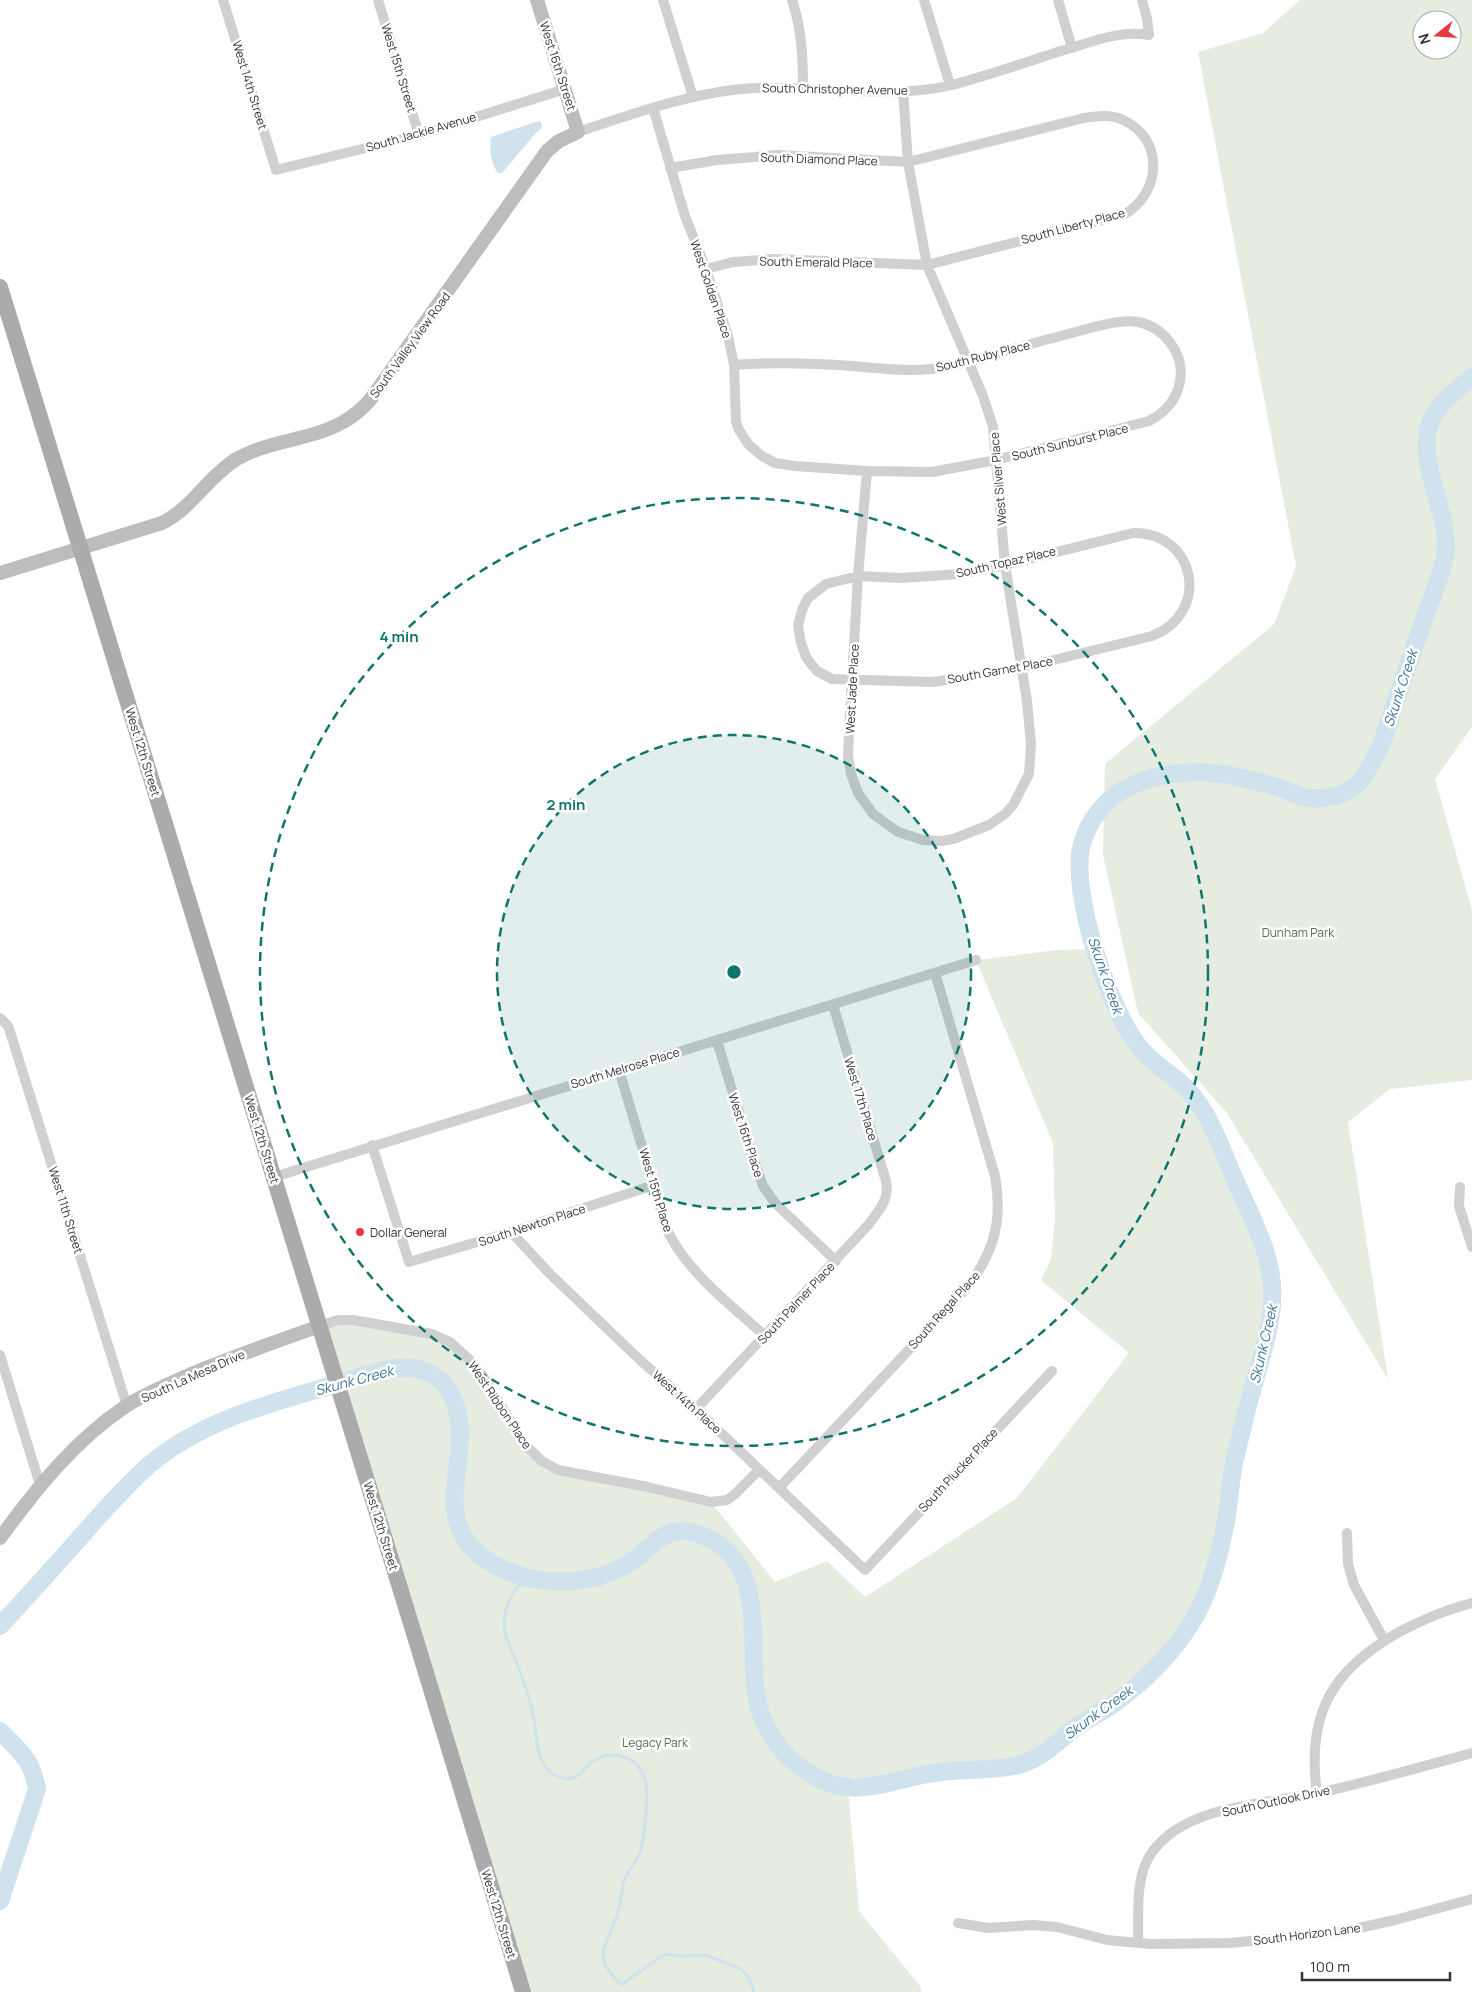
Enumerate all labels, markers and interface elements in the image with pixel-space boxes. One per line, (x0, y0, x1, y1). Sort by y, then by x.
north arrow (1412, 10, 1462, 60)
street label: West 16th Street (536, 19, 580, 113)
street label: West 15th Street (377, 21, 421, 115)
text: N (1414, 31, 1435, 47)
street label: West 14th Street (228, 38, 272, 132)
street label: South Christopher Avenue (762, 79, 908, 99)
street label: South Jackie Avenue (364, 108, 478, 156)
street label: South Diamond Place (760, 148, 878, 170)
street label: South Liberty Place (1019, 204, 1127, 248)
street label: West Golden Place (686, 238, 736, 340)
street label: South Emerald Place (759, 253, 873, 271)
street label: South Valley View Road (366, 289, 454, 401)
street label: South Ruby Place (934, 336, 1032, 376)
street label: South Sunburst Place (1010, 419, 1130, 465)
street label: West Silver Place (985, 432, 1011, 526)
street label: South Topaz Place (954, 542, 1058, 582)
text: 4 min (379, 626, 419, 647)
street label: West Jade Place (841, 644, 863, 734)
water label: Skunk Creek (1379, 645, 1422, 729)
street label: South Garnet Place (946, 652, 1054, 688)
street label: West 12th Street (121, 705, 165, 799)
text: 2 min (546, 794, 586, 815)
park label: Dunham Park (1262, 924, 1335, 941)
water label: Skunk Creek (1084, 934, 1129, 1018)
centre of rings (725, 963, 743, 981)
street label: South Melrose Place (568, 1043, 682, 1093)
street label: West 17th Place (840, 1055, 882, 1143)
street label: West 16th Place (724, 1091, 768, 1179)
street label: West 12th Street (240, 1092, 284, 1186)
street label: West 15th Place (635, 1146, 677, 1234)
street label: West 11th Street (45, 1164, 87, 1256)
street label: South Newton Place (476, 1200, 588, 1250)
place label: Dollar General (370, 1224, 447, 1241)
marker: Dollar General (354, 1226, 366, 1238)
street label: South Palmer Place (753, 1258, 839, 1348)
street label: South Regal Place (904, 1267, 984, 1353)
water label: Skunk Creek (1245, 1301, 1282, 1385)
street label: South La Mesa Drive (139, 1346, 247, 1406)
street label: West Ribbon Place (464, 1358, 536, 1452)
water label: Skunk Creek (313, 1360, 397, 1400)
street label: West 14th Place (649, 1366, 725, 1438)
street label: South Plucker Place (914, 1424, 1002, 1516)
street label: West 12th Street (359, 1479, 403, 1573)
water label: Skunk Creek (1060, 1680, 1138, 1743)
park label: Legacy Park (622, 1734, 689, 1751)
street label: South Outlook Drive (1220, 1781, 1332, 1821)
street label: West 12th Street (477, 1867, 521, 1961)
street label: South Horizon Lane (1252, 1919, 1362, 1949)
scale bar (1302, 1950, 1450, 1982)
text: 100 m (1310, 1956, 1350, 1977)

